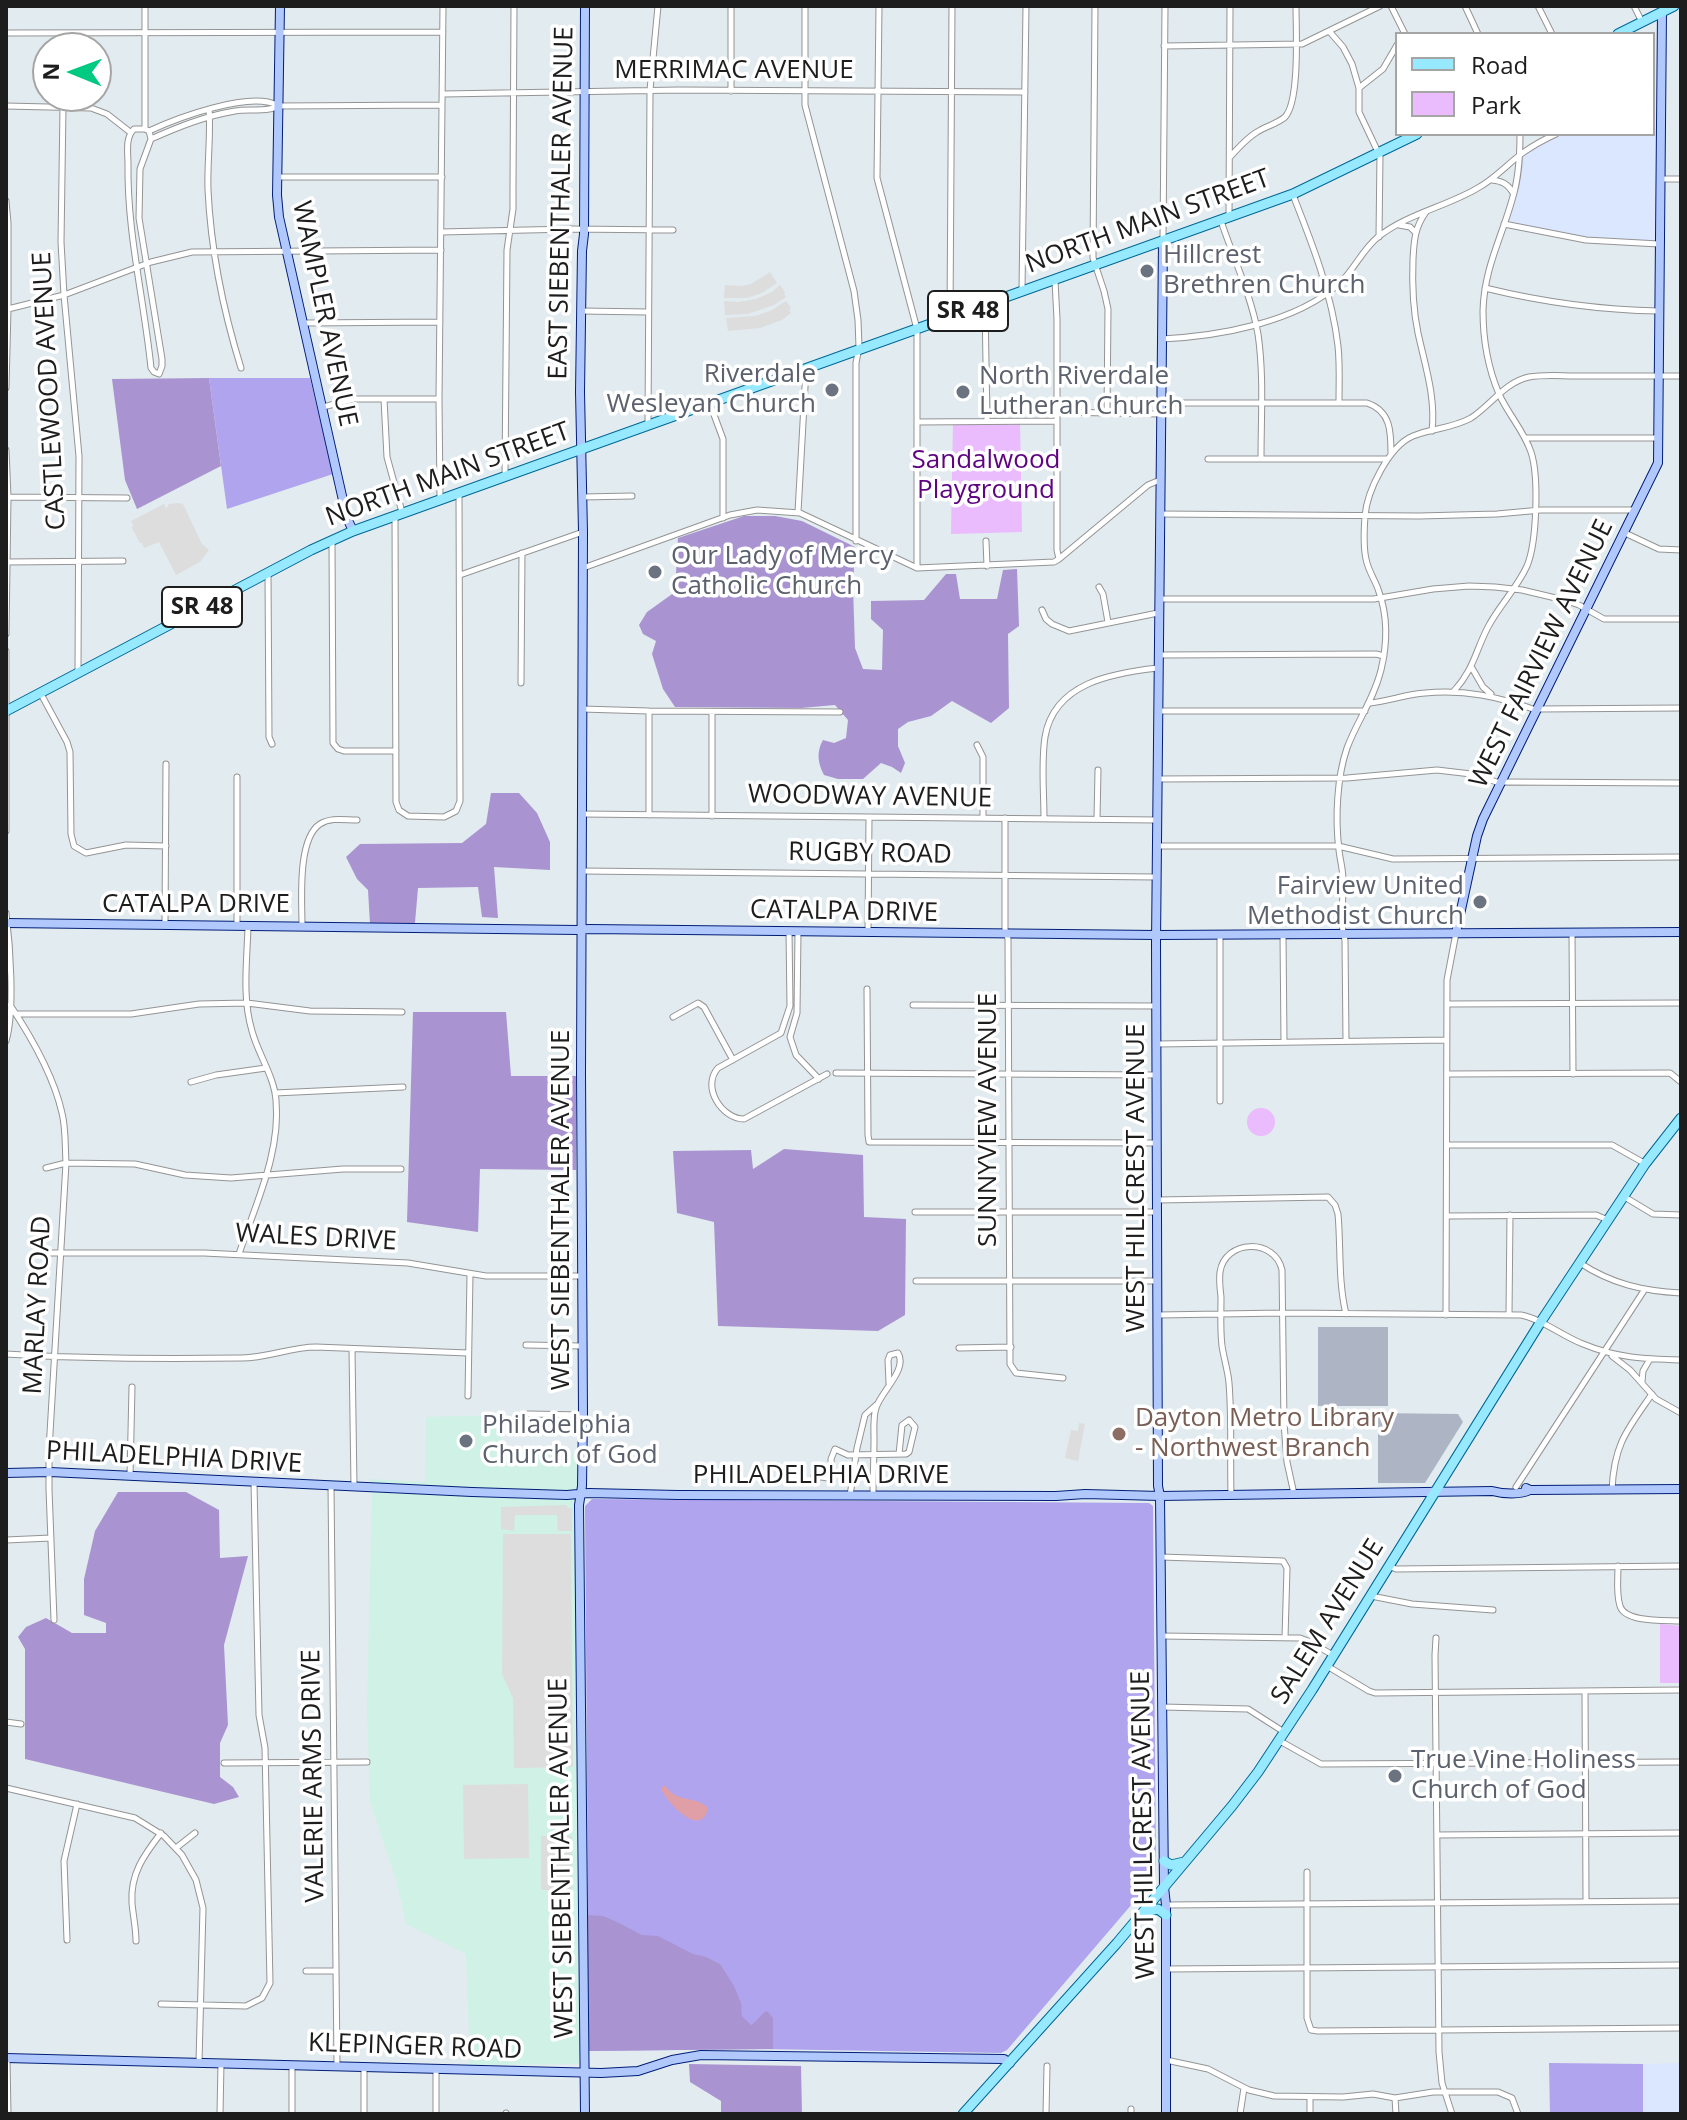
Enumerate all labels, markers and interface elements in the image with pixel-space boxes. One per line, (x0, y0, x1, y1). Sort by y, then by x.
street label: EAST SIEBENTHALER AVENUE (543, 26, 581, 380)
north arrow (32, 32, 112, 112)
legend (1395, 32, 1655, 136)
text: Road (1471, 48, 1528, 81)
street label: MERRIMAC AVENUE (614, 55, 854, 87)
text: N (35, 62, 65, 81)
text: Park (1471, 88, 1521, 121)
street label: NORTH MAIN STREET (1022, 163, 1274, 281)
street label: WAMPLER AVENUE (285, 198, 363, 430)
place label: Hillcrest Brethren Church (1163, 240, 1365, 302)
street label: CASTLEWOOD AVENUE (27, 251, 73, 531)
marker: Hillcrest Brethren Church (1138, 262, 1156, 280)
road number: SR 48 (928, 291, 1008, 331)
place label: Riverdale Wesleyan Church (606, 359, 816, 420)
place label: North Riverdale Lutheran Church (979, 361, 1183, 422)
marker: Riverdale Wesleyan Church (823, 381, 841, 399)
marker: North Riverdale Lutheran Church (954, 383, 972, 401)
street label: NORTH MAIN STREET (322, 416, 574, 534)
park label: Sandalwood Playground (912, 445, 1060, 506)
street label: WEST FAIRVIEW AVENUE (1463, 515, 1621, 793)
place label: Our Lady of Mercy Catholic Church (671, 541, 893, 602)
marker: Our Lady of Mercy Catholic Church (646, 563, 664, 581)
road number: SR 48 (162, 587, 242, 627)
street label: WOODWAY AVENUE (748, 779, 992, 815)
street label: RUGBY ROAD (788, 837, 952, 871)
place label: Fairview United Methodist Church (1247, 871, 1464, 932)
street label: CATALPA DRIVE (102, 889, 290, 921)
marker: Fairview United Methodist Church (1471, 893, 1489, 911)
street label: CATALPA DRIVE (750, 895, 938, 929)
street label: SUNNYVIEW AVENUE (973, 993, 1005, 1247)
street label: WEST HILLCREST AVENUE (1121, 1024, 1153, 1332)
street label: WEST SIEBENTHALER AVENUE (546, 1030, 578, 1390)
street label: MARLAY ROAD (18, 1215, 58, 1395)
street label: WALES DRIVE (234, 1218, 398, 1258)
place label: Dayton Metro Library - Northwest Branch (1135, 1403, 1394, 1464)
place label: Philadelphia Church of God (482, 1410, 658, 1472)
marker: Dayton Metro Library - Northwest Branch (1110, 1425, 1128, 1443)
marker: Philadelphia Church of God (457, 1432, 475, 1450)
street label: PHILADELPHIA DRIVE (45, 1436, 303, 1480)
street label: PHILADELPHIA DRIVE (693, 1460, 949, 1492)
street label: SALEM AVENUE (1265, 1534, 1391, 1710)
street label: VALERIE ARMS DRIVE (296, 1649, 332, 1903)
street label: WEST HILLCREST AVENUE (1126, 1670, 1162, 1980)
street label: WEST SIEBENTHALER AVENUE (543, 1677, 581, 2039)
place label: True Vine Holiness Church of God (1411, 1745, 1636, 1806)
marker: True Vine Holiness Church of God (1386, 1767, 1404, 1785)
street label: KLEPINGER ROAD (307, 2028, 523, 2066)

